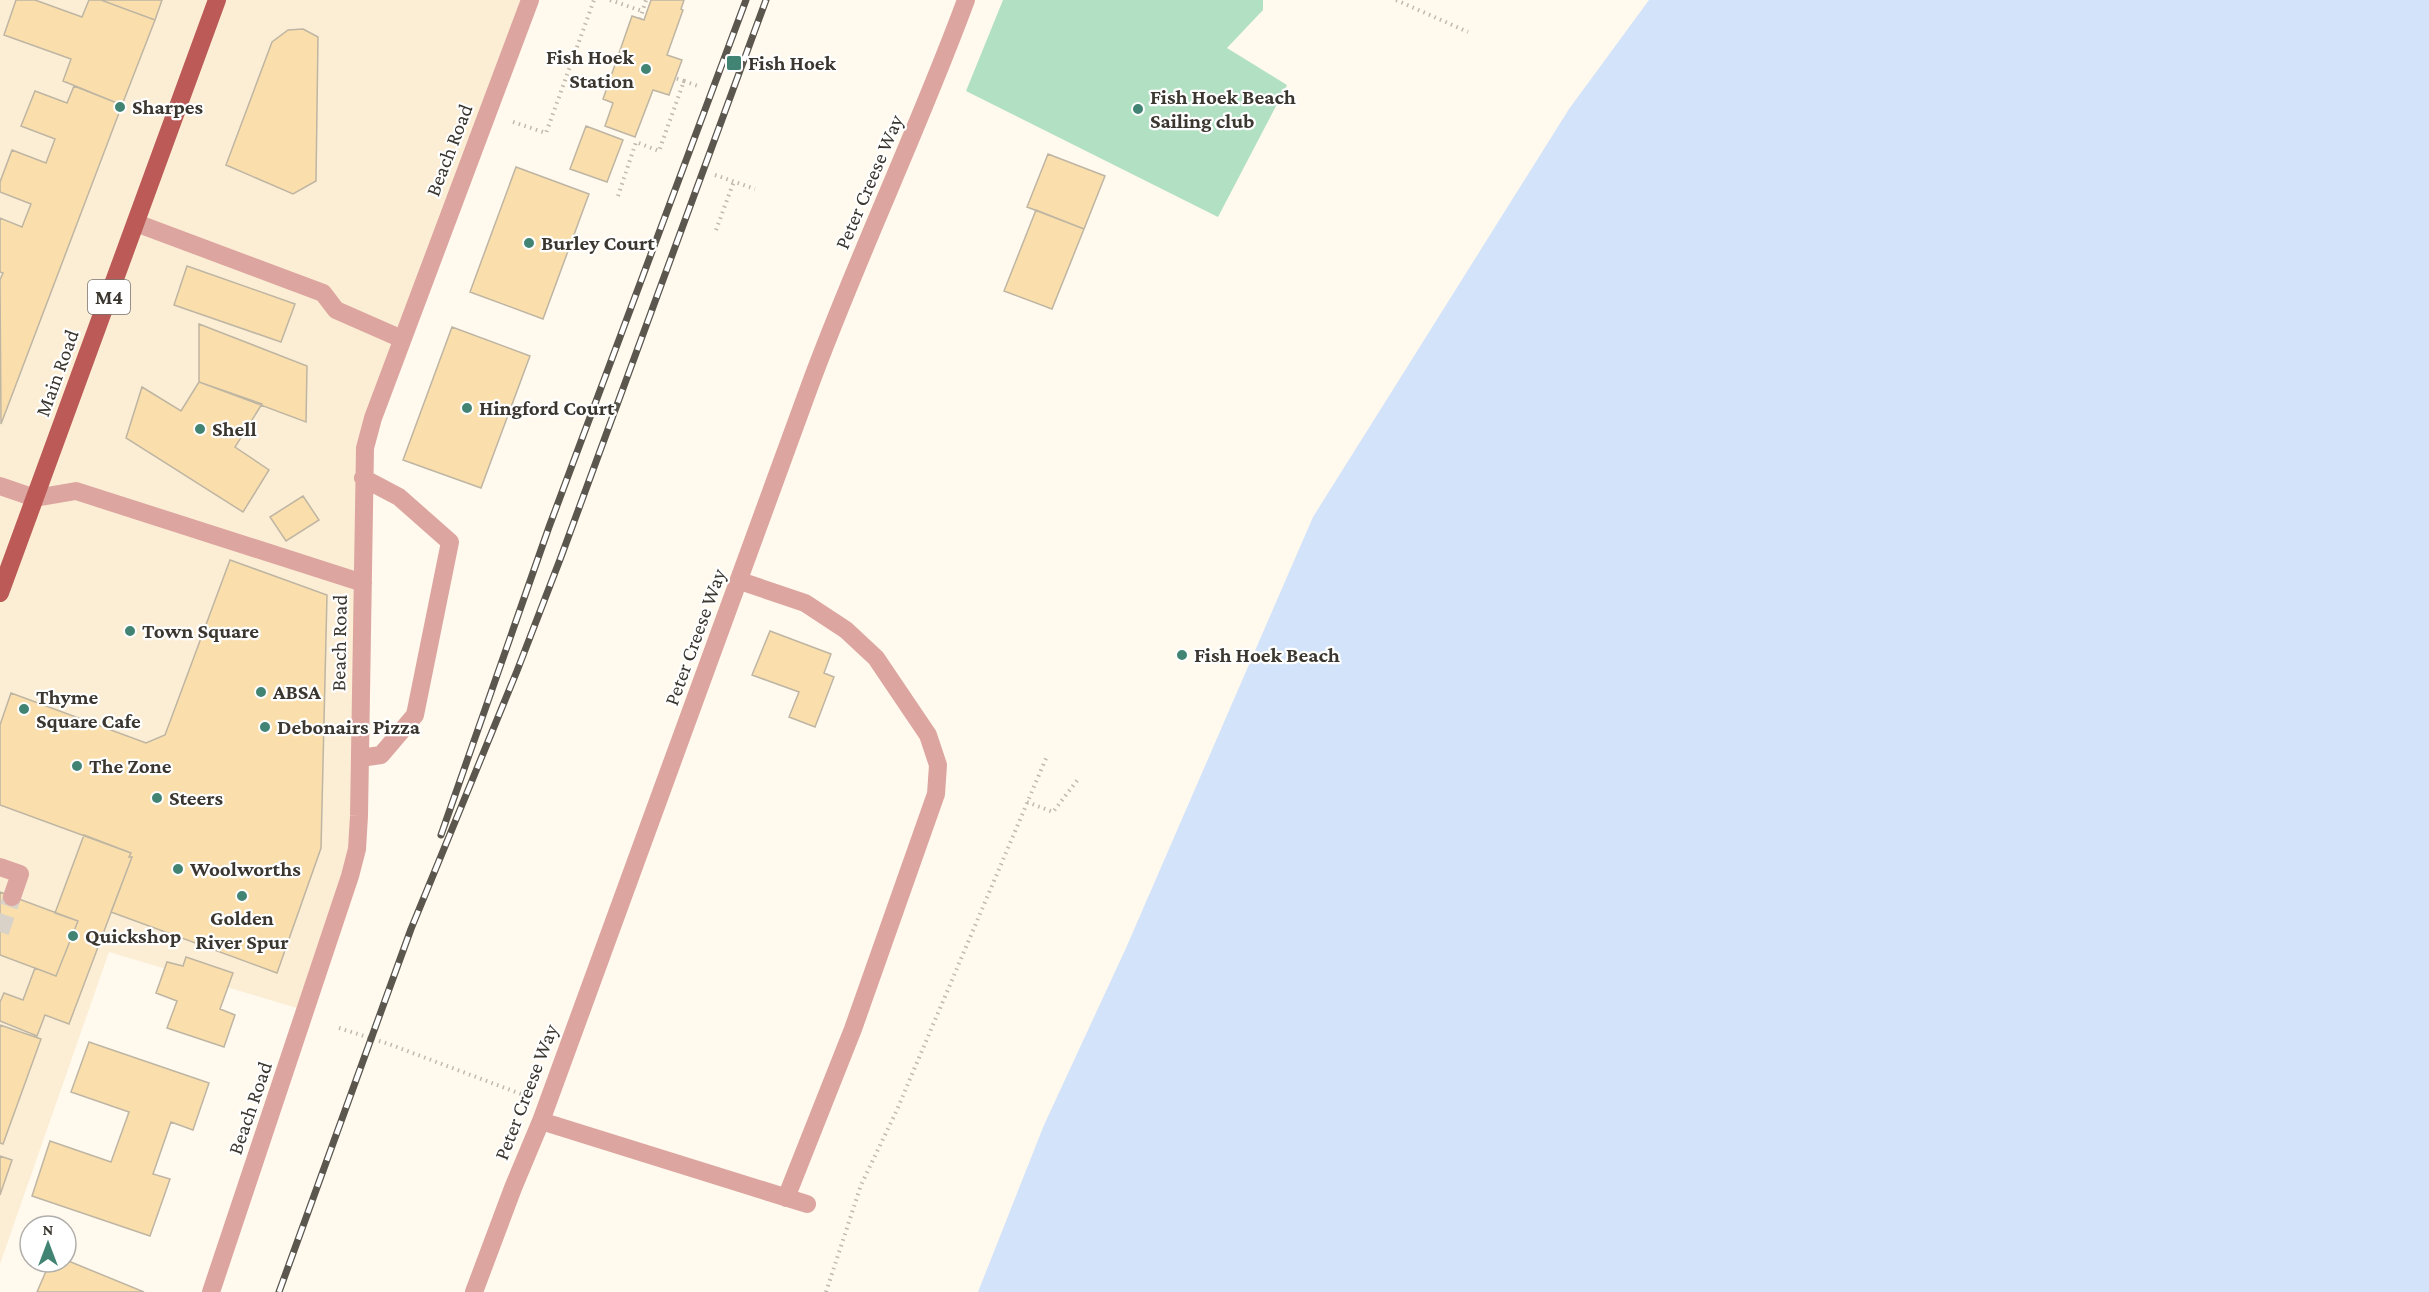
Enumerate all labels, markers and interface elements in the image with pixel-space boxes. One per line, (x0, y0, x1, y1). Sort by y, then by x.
place label: Fish Hoek Station (546, 45, 635, 93)
place label: Fish Hoek (748, 51, 837, 75)
marker: Fish Hoek (725, 54, 743, 72)
marker: Fish Hoek Station (639, 62, 653, 76)
place label: Fish Hoek Beach Sailing club (1150, 85, 1296, 133)
place label: Sharpes (132, 95, 204, 119)
marker: Sharpes (113, 100, 127, 114)
street label: Beach Road (420, 100, 478, 200)
marker: Fish Hoek Beach Sailing club (1131, 102, 1145, 116)
street label: Peter Creese Way (830, 111, 908, 253)
place label: Burley Court (541, 231, 655, 255)
marker: Burley Court (522, 236, 536, 250)
road number: M4 (88, 280, 130, 314)
street label: Main Road (30, 326, 84, 420)
place label: Hingford Court (479, 396, 615, 420)
marker: Hingford Court (460, 401, 474, 415)
place label: Shell (212, 417, 257, 441)
marker: Shell (193, 422, 207, 436)
street label: Peter Creese Way (659, 565, 731, 709)
street label: Beach Road (326, 594, 352, 692)
place label: Town Square (142, 619, 259, 643)
marker: Town Square (123, 624, 137, 638)
place label: Fish Hoek Beach (1194, 643, 1340, 667)
marker: Fish Hoek Beach (1175, 648, 1189, 662)
place label: ABSA (272, 680, 321, 704)
place label: Thyme Square Cafe (36, 685, 141, 733)
marker: ABSA (254, 685, 268, 699)
marker: Thyme Square Cafe (17, 702, 31, 716)
place label: Debonairs Pizza (277, 715, 421, 739)
marker: Debonairs Pizza (258, 720, 272, 734)
place label: The Zone (89, 754, 172, 778)
marker: The Zone (70, 759, 84, 773)
place label: Steers (169, 786, 224, 810)
marker: Steers (150, 791, 164, 805)
place label: Woolworths (189, 857, 301, 881)
marker: Woolworths (171, 862, 185, 876)
marker: Golden River Spur (235, 889, 249, 903)
place label: Golden River Spur (195, 906, 289, 954)
place label: Quickshop (85, 924, 181, 948)
marker: Quickshop (66, 929, 80, 943)
street label: Peter Creese Way (489, 1020, 563, 1163)
street label: Beach Road (223, 1058, 277, 1158)
north arrow (18, 1214, 78, 1274)
text: N (43, 1221, 54, 1238)

